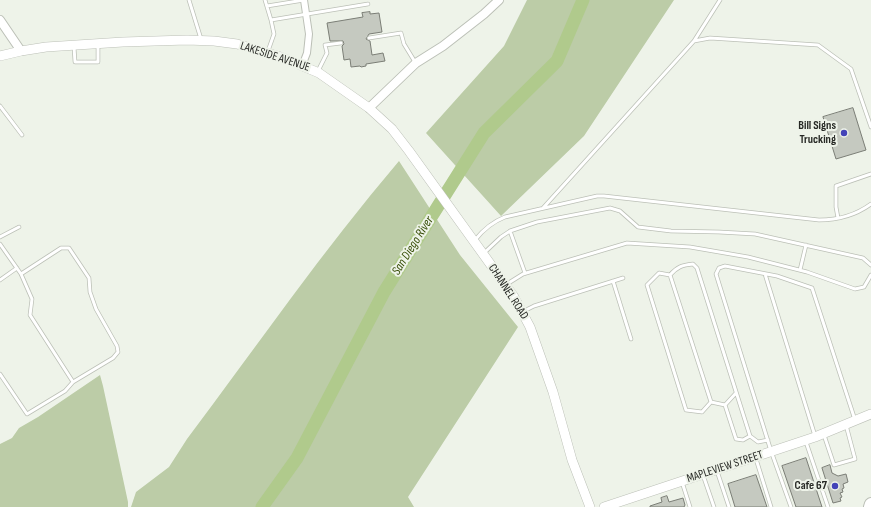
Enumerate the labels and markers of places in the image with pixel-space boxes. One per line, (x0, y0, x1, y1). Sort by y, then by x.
place label: Bill Signs Trucking (798, 119, 836, 147)
marker: Bill Signs Trucking (839, 128, 849, 138)
place label: Cafe 67 (795, 479, 827, 493)
marker: Cafe 67 (830, 481, 840, 491)

